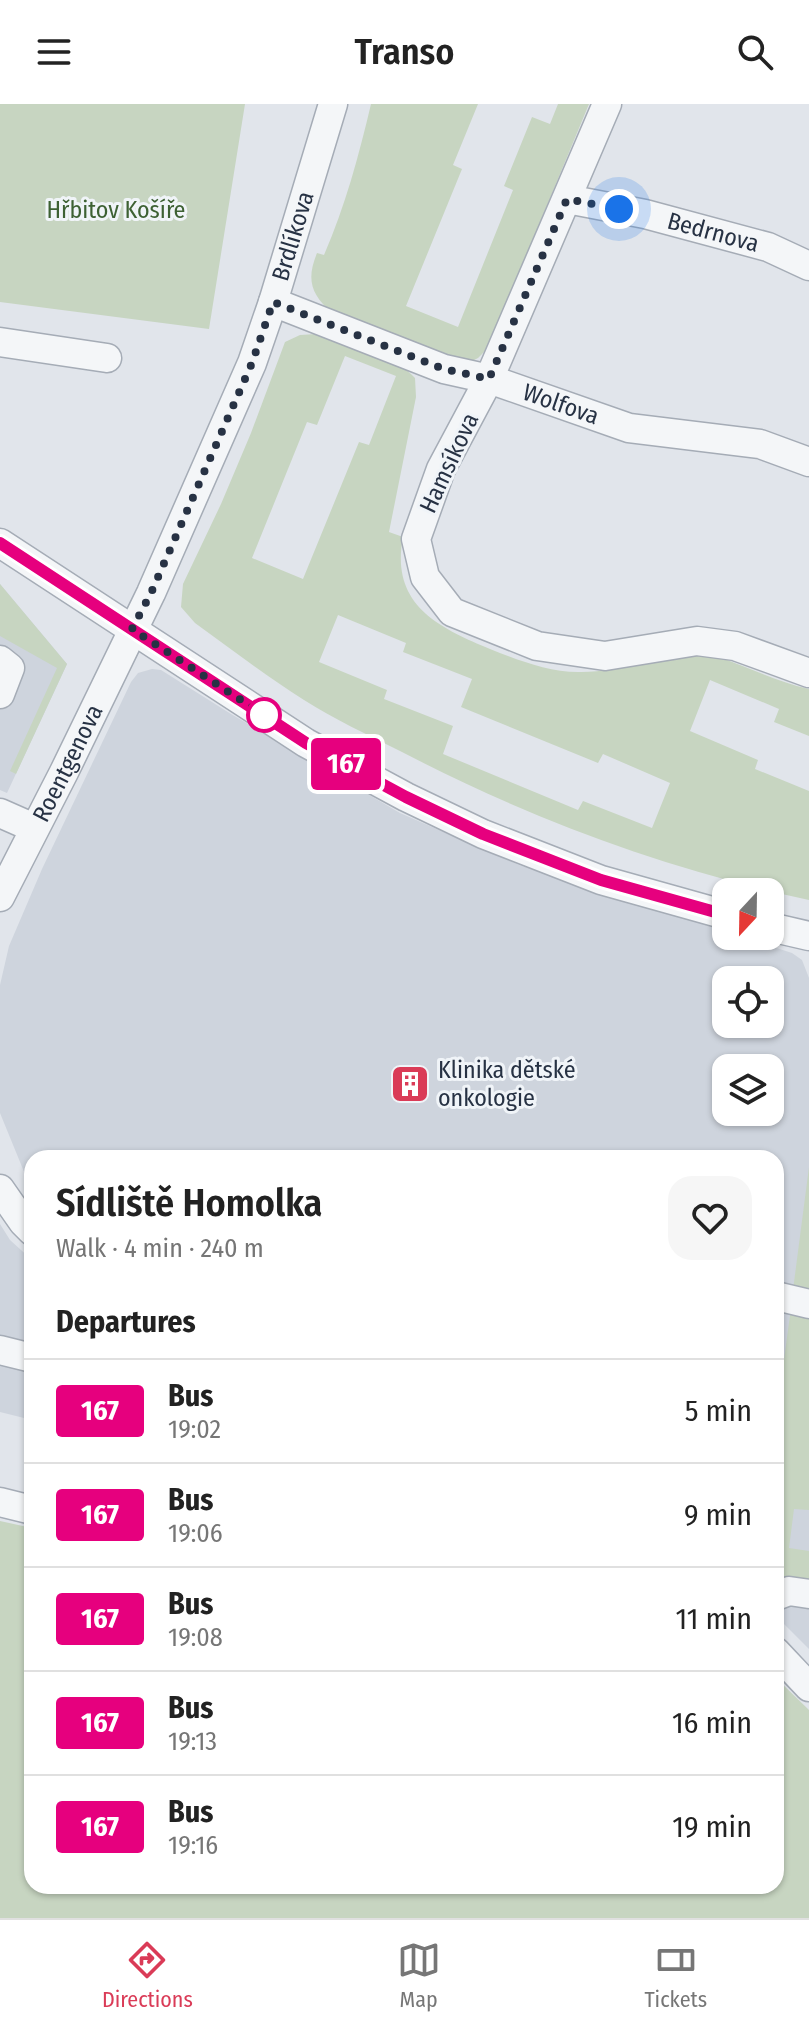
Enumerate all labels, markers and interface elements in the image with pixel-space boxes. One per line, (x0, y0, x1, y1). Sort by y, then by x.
icon: menu (32, 30, 76, 74)
text: Transo (355, 30, 454, 74)
icon: search (733, 30, 777, 74)
street label: Brdlíkova (266, 188, 320, 284)
your location (599, 189, 639, 229)
park label: Hřbitov Košíře (47, 196, 185, 224)
street label: Bedrnova (664, 207, 762, 258)
street label: Wolfova (519, 378, 603, 430)
street label: Hamsíkova (414, 409, 484, 517)
unlabelled marker (247, 698, 281, 732)
street label: Roentgenova (27, 700, 109, 827)
line badge: 167 (300, 738, 392, 790)
text: 167 (327, 747, 365, 780)
north arrow (712, 878, 784, 950)
map controls (712, 878, 784, 1126)
button: locate (712, 966, 784, 1038)
button: layers (712, 1054, 784, 1126)
place label: Klinika dětské onkologie (438, 1056, 576, 1112)
building icon: Klinika dětské onkologie (389, 1063, 431, 1105)
button: heart (668, 1176, 752, 1260)
text: Sídliště Homolka (56, 1180, 322, 1226)
text: Walk · 4 min · 240 m (56, 1233, 264, 1264)
text: Departures (56, 1304, 196, 1340)
text: Bus (168, 1378, 213, 1414)
text: 5 min (685, 1393, 752, 1429)
text: 167 (81, 1394, 119, 1427)
text: 19:02 (168, 1414, 221, 1445)
text: Bus (168, 1482, 213, 1518)
text: 9 min (684, 1497, 752, 1533)
text: 167 (81, 1498, 119, 1531)
text: 19:06 (168, 1518, 223, 1549)
text: Bus (168, 1586, 213, 1622)
text: 11 min (676, 1601, 752, 1637)
text: 167 (81, 1602, 119, 1635)
text: 19:08 (168, 1622, 223, 1653)
text: Bus (168, 1690, 213, 1726)
text: 16 min (672, 1705, 752, 1741)
text: 167 (81, 1706, 119, 1739)
text: 19:13 (168, 1726, 217, 1757)
text: Bus (168, 1794, 213, 1830)
text: 19 min (672, 1809, 752, 1845)
text: 167 (81, 1810, 119, 1843)
text: 19:16 (168, 1830, 218, 1861)
tab: Directions (102, 1938, 193, 2013)
tab: Map (397, 1938, 441, 2013)
tab: Tickets (644, 1938, 707, 2013)

